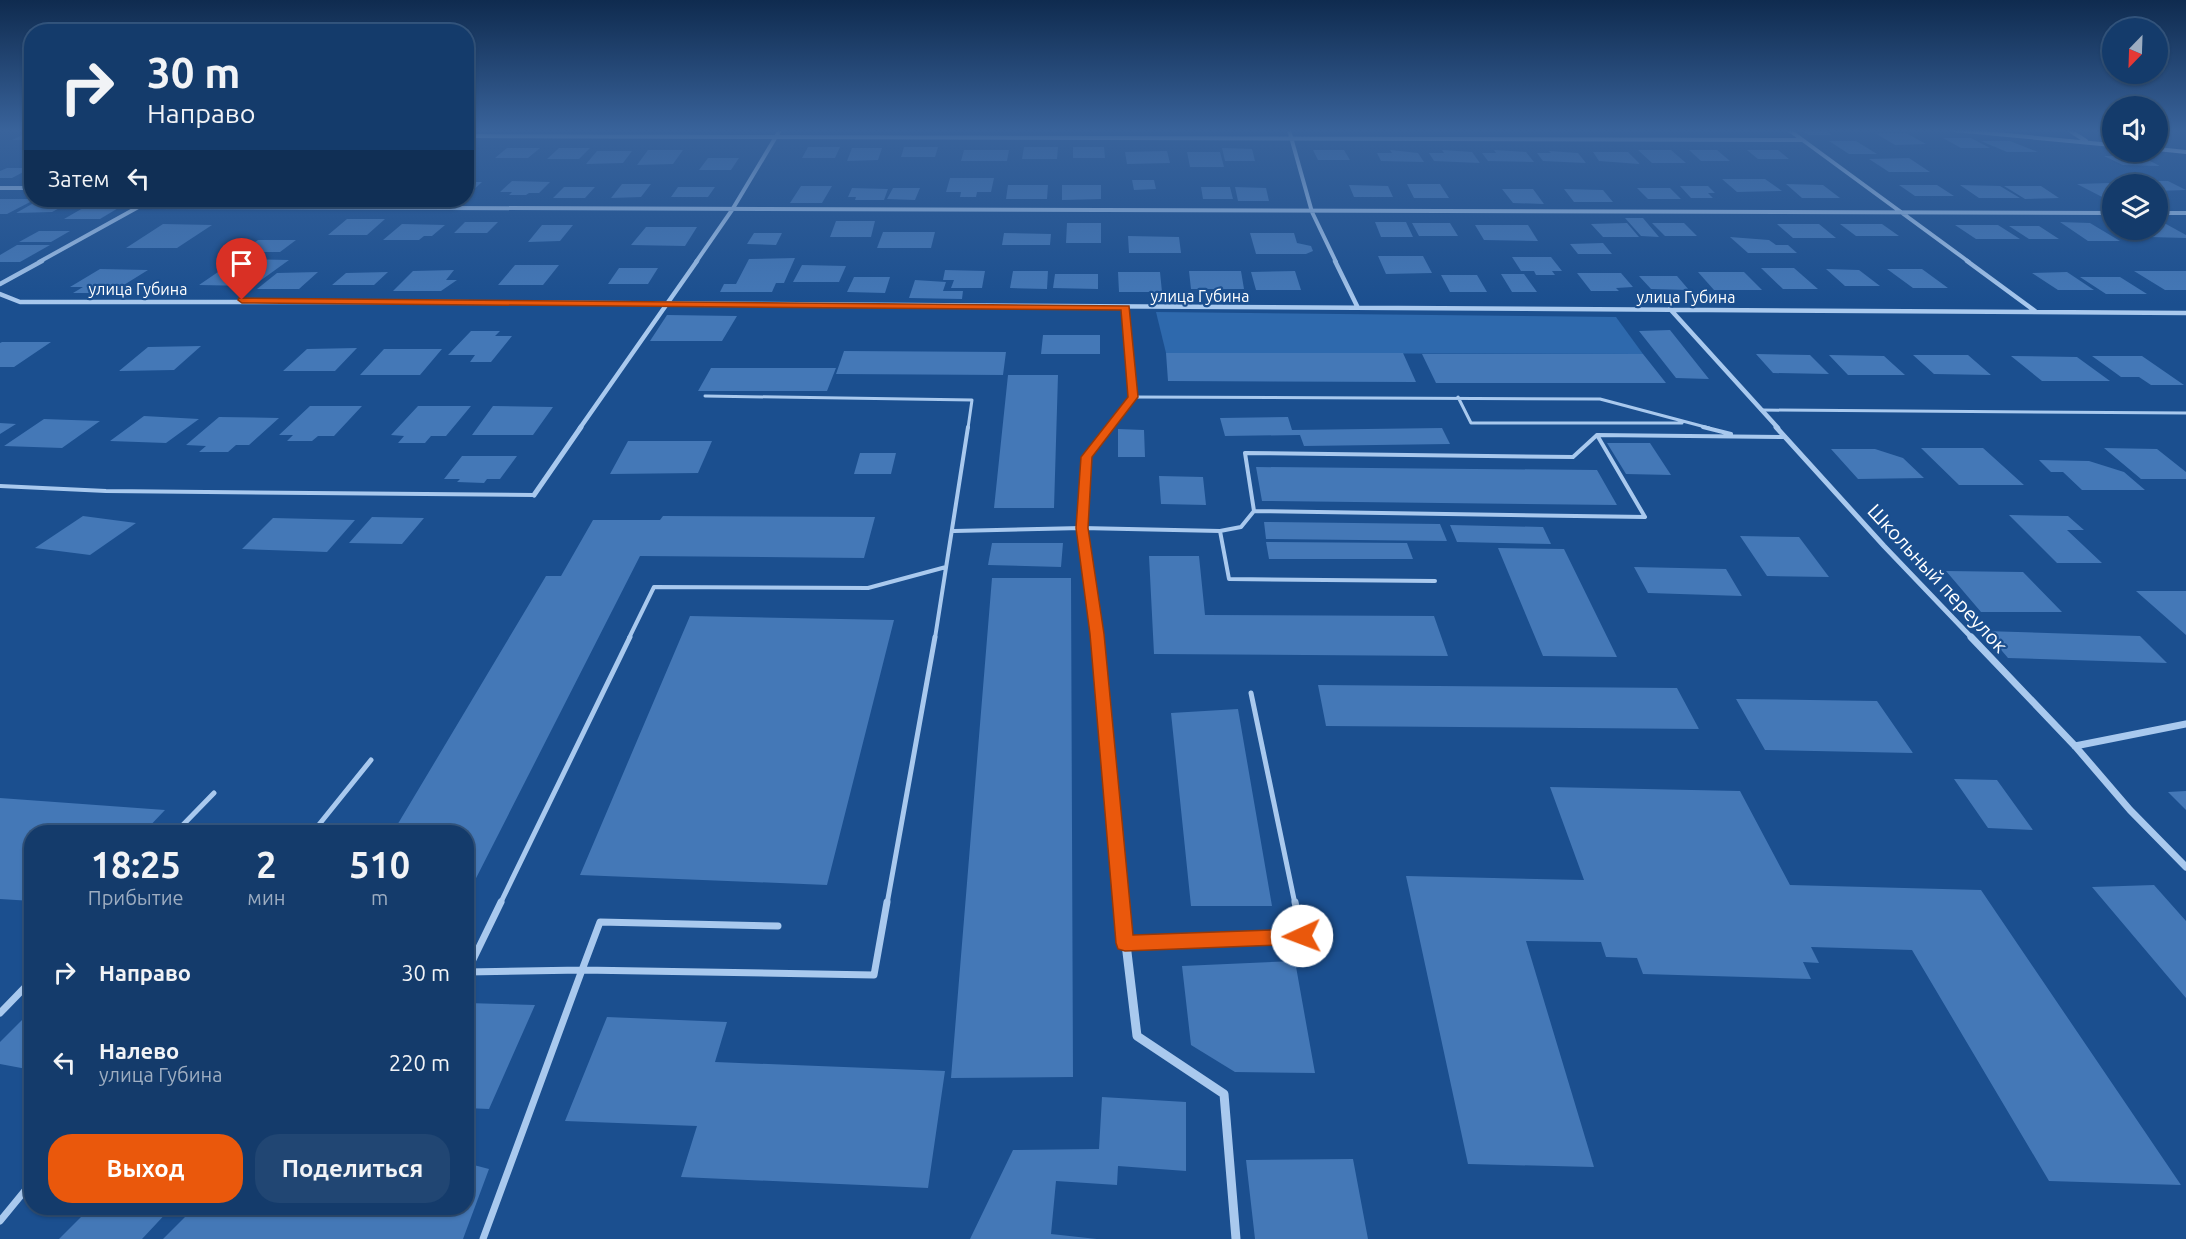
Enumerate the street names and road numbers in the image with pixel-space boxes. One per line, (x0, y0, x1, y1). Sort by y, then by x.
street label: улица Губина (89, 280, 187, 298)
street label: улица Губина (1151, 287, 1249, 305)
street label: улица Губина (1637, 288, 1735, 306)
street label: Школьный переулок (1863, 499, 2013, 657)

